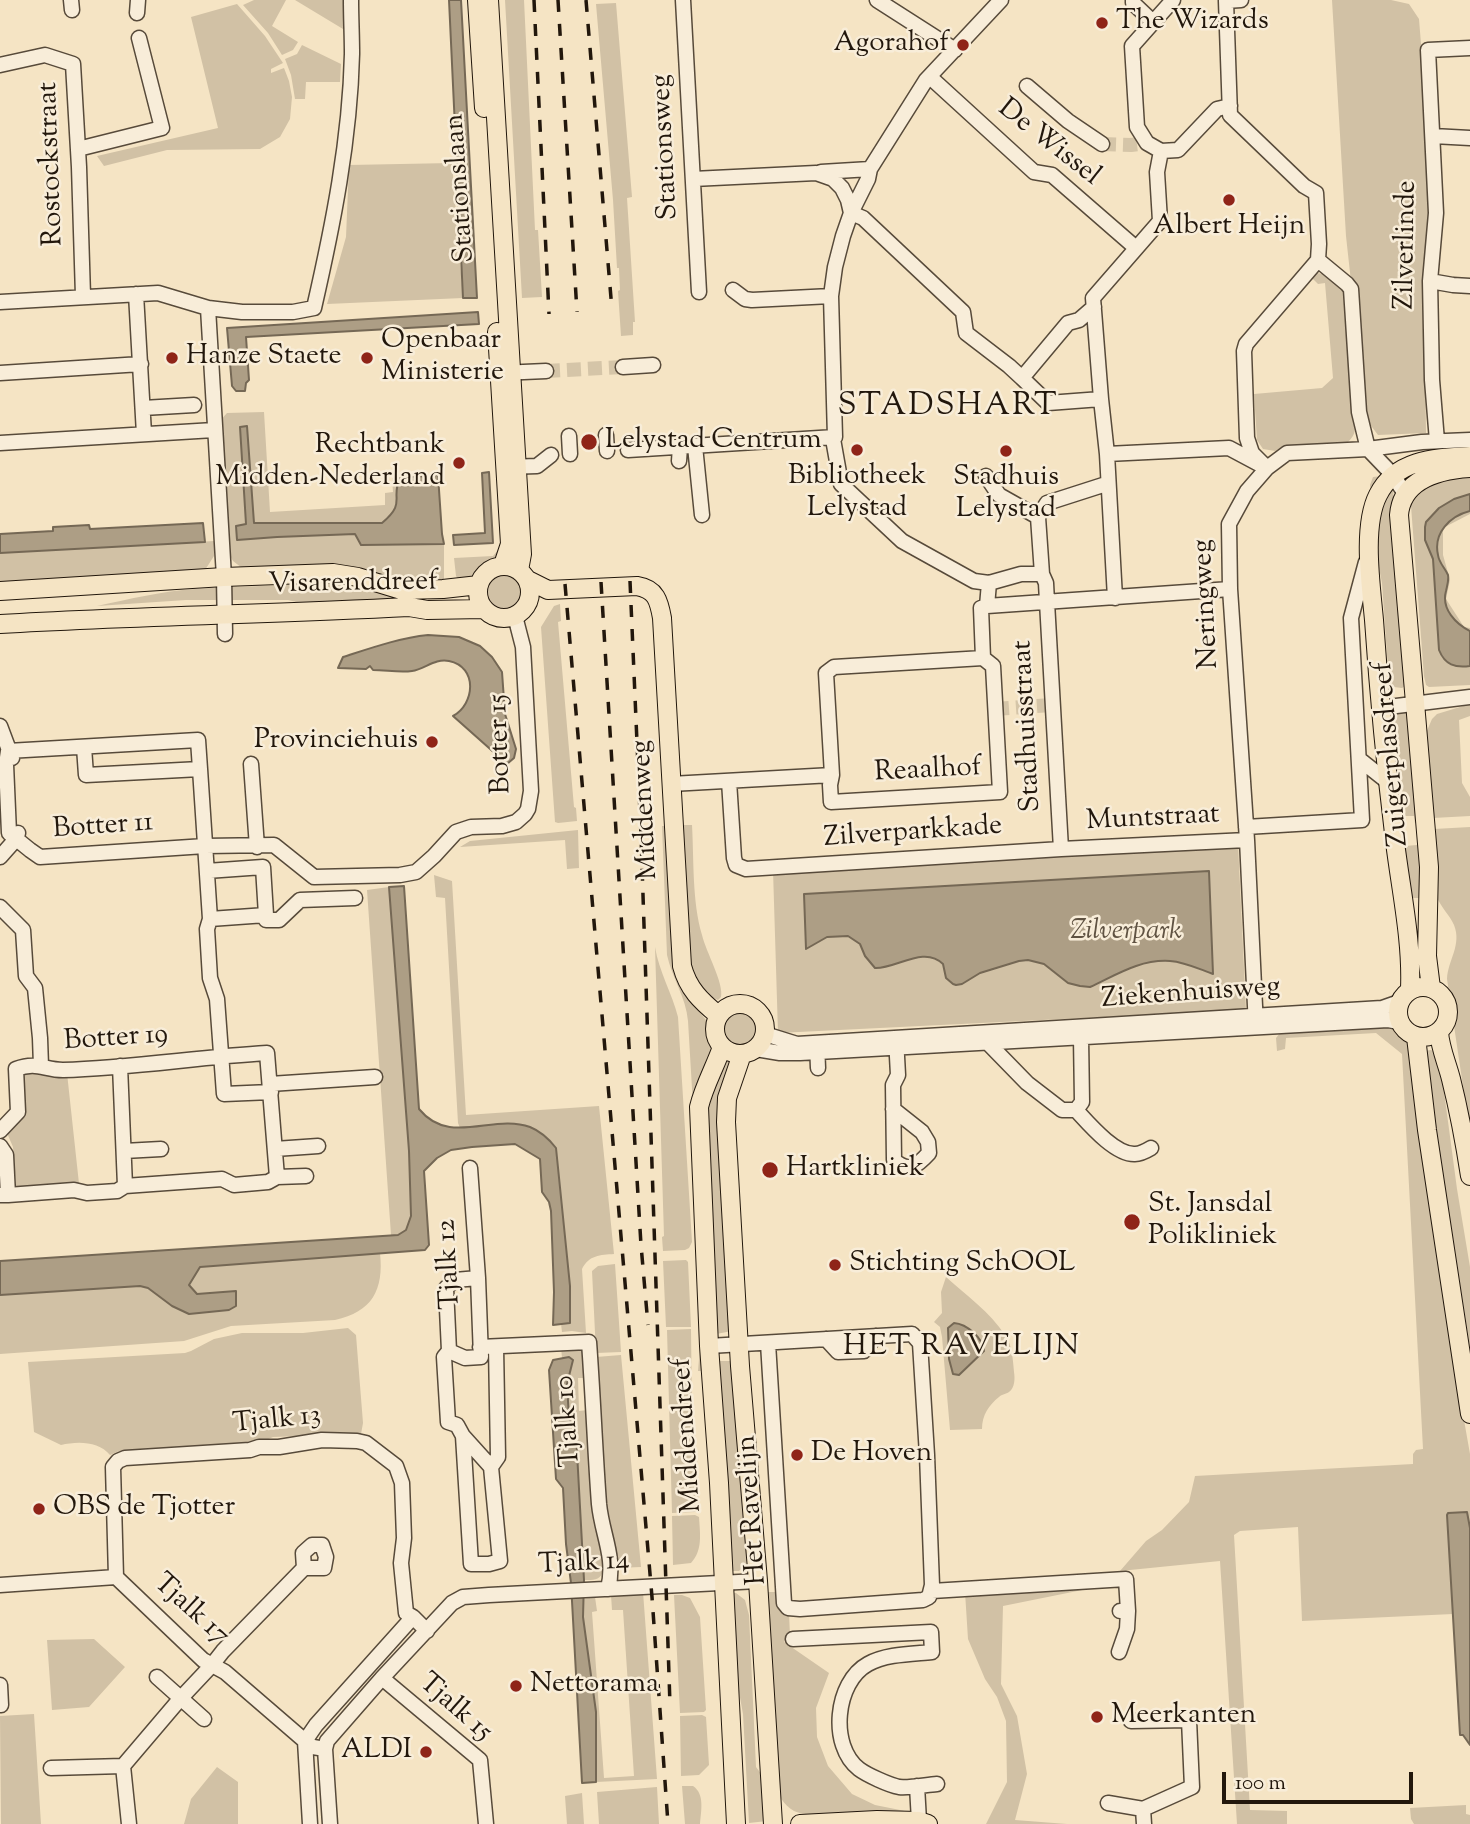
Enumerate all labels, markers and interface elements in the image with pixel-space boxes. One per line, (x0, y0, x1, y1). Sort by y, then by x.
place label: The Wizards (1116, 6, 1269, 40)
marker: The Wizards (1094, 15, 1110, 31)
place label: Agorahof (833, 28, 949, 62)
marker: Agorahof (955, 37, 971, 53)
street label: Stationsweg (646, 73, 688, 221)
street label: Rostockstraat (33, 81, 73, 247)
street label: De Wissel (990, 93, 1106, 195)
street label: Stationslaan (440, 112, 484, 264)
street label: Zilverlinde (1390, 180, 1426, 310)
marker: Albert Heijn (1221, 192, 1237, 208)
place label: Albert Heijn (1153, 211, 1305, 245)
place label: Openbaar Ministerie (381, 325, 504, 391)
place label: Hanze Staete (186, 341, 342, 375)
marker: Hanze Staete (164, 350, 180, 366)
marker: Openbaar Ministerie (359, 350, 375, 366)
district label: STADSHART (839, 390, 1057, 428)
place label: Lelystad Centrum (605, 425, 822, 459)
place label: Rechtbank Midden-Nederland (215, 430, 445, 496)
marker: Lelystad Centrum (579, 432, 599, 452)
marker: Bibliotheek Lelystad (849, 442, 865, 458)
marker: Stadhuis Lelystad (998, 443, 1014, 459)
marker: Rechtbank Midden-Nederland (451, 455, 467, 471)
place label: Bibliotheek Lelystad (788, 461, 926, 527)
place label: Stadhuis Lelystad (953, 462, 1059, 528)
street label: Neringweg (1188, 538, 1228, 670)
street label: Visarenddreef (268, 567, 438, 603)
street label: Stadhuisstraat (1008, 639, 1050, 813)
street label: Zuigerplasdreef (1368, 660, 1418, 848)
street label: Botter 15 (483, 693, 521, 795)
place label: Provinciehuis (254, 725, 418, 759)
marker: Provinciehuis (424, 734, 440, 750)
street label: Middenweg (627, 739, 667, 881)
street label: Reaalhof (874, 752, 982, 792)
street label: Muntstraat (1085, 800, 1221, 840)
street label: Botter 11 (52, 808, 154, 848)
street label: Zilverparkkade (823, 811, 1003, 857)
park label: Zilverpark (1070, 916, 1182, 950)
street label: Ziekenhuisweg (1101, 972, 1281, 1018)
street label: Botter 19 (63, 1020, 169, 1060)
place label: Hartkliniek (786, 1153, 924, 1187)
marker: Hartkliniek (760, 1160, 780, 1180)
place label: St. Jansdal Polikliniek (1148, 1189, 1277, 1255)
marker: St. Jansdal Polikliniek (1122, 1212, 1142, 1232)
street label: Tjalk 12 (432, 1218, 470, 1310)
place label: Stichting SchOOL (849, 1248, 1075, 1282)
marker: Stichting SchOOL (827, 1257, 843, 1273)
district label: HET RAVELIJN (845, 1331, 1079, 1367)
street label: Middendreef (667, 1356, 711, 1514)
street label: Tjalk 10 (550, 1374, 590, 1468)
street label: Tjalk 13 (231, 1401, 323, 1443)
street label: Het Ravelijn (732, 1434, 776, 1586)
place label: De Hoven (811, 1438, 932, 1472)
marker: De Hoven (789, 1447, 805, 1463)
place label: OBS de Tjotter (53, 1492, 235, 1526)
marker: OBS de Tjotter (31, 1501, 47, 1517)
street label: Tjalk 14 (537, 1546, 631, 1584)
street label: Tjalk 17 (145, 1568, 235, 1654)
street label: Tjalk 15 (410, 1668, 498, 1750)
place label: Nettorama (530, 1669, 659, 1703)
marker: Nettorama (508, 1678, 524, 1694)
place label: Meerkanten (1111, 1700, 1256, 1734)
marker: Meerkanten (1089, 1709, 1105, 1725)
place label: ALDI (341, 1735, 412, 1769)
marker: ALDI (418, 1744, 434, 1760)
scale bar (1225, 1758, 1416, 1802)
text: 100 m (1235, 1769, 1286, 1799)

